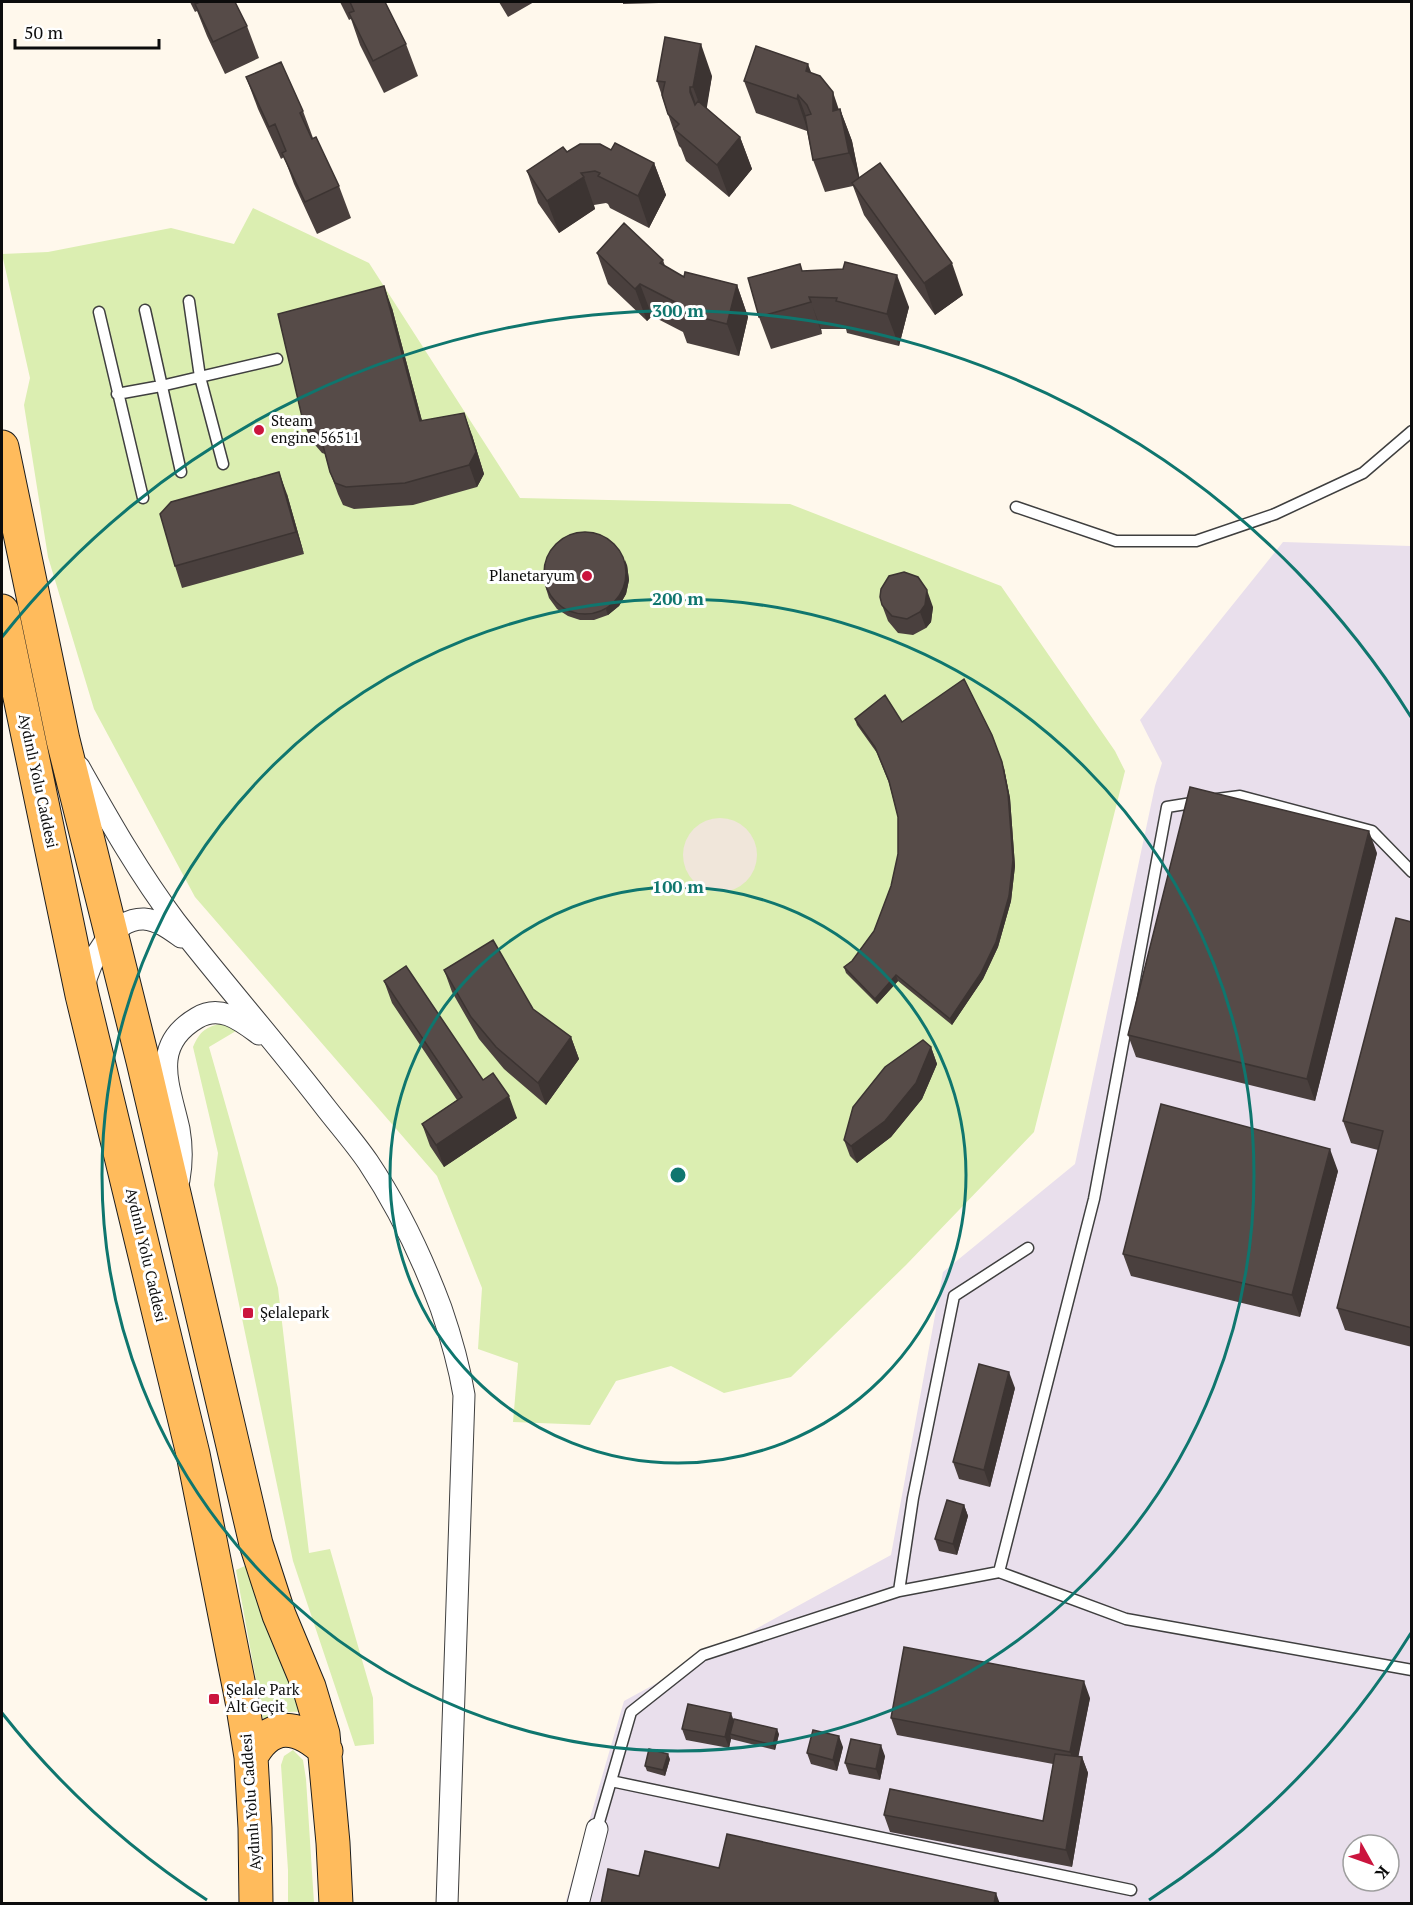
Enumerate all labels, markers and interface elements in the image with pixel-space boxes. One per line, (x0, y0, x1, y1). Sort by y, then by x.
scale bar (15, 12, 159, 50)
text: 50 m (24, 20, 64, 44)
text: 300 m (652, 298, 704, 322)
place label: Steam engine 56511 (271, 410, 360, 447)
marker: Steam engine 56511 (252, 423, 266, 437)
place label: Planetaryum (489, 565, 575, 585)
marker: Planetaryum (580, 569, 594, 583)
text: 200 m (652, 586, 704, 610)
street label: Aydınlı Yolu Caddesi (15, 712, 63, 850)
text: 100 m (652, 874, 704, 898)
centre of rings (668, 1165, 688, 1185)
street label: Aydınlı Yolu Caddesi (122, 1186, 172, 1324)
place label: Şelalepark (260, 1302, 330, 1322)
marker: Şelalepark (241, 1306, 255, 1320)
place label: Şelale Park Alt Geçit (226, 1679, 300, 1716)
marker: Şelale Park Alt Geçit (207, 1692, 221, 1706)
street label: Aydınlı Yolu Caddesi (235, 1733, 265, 1871)
north arrow (1341, 1833, 1401, 1893)
text: K (1370, 1861, 1395, 1885)

